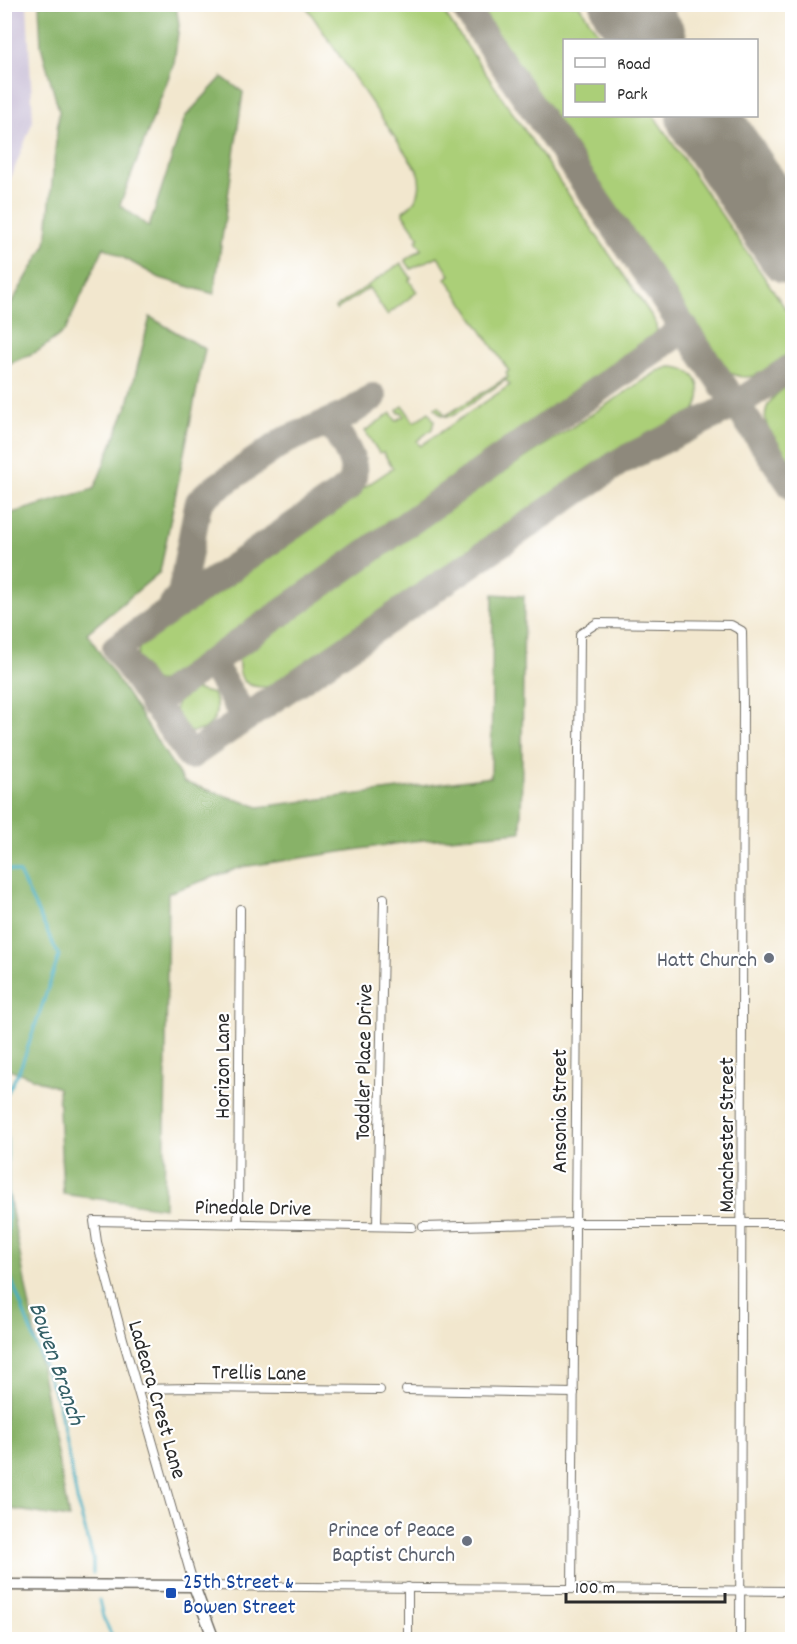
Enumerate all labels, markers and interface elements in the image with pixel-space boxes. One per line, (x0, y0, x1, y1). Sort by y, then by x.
legend (563, 39, 758, 117)
text: Road (617, 53, 651, 78)
text: Park (617, 83, 648, 108)
place label: Hatt Church (657, 946, 757, 977)
marker: Hatt Church (762, 951, 776, 965)
street label: Toddler Place Drive (349, 983, 382, 1141)
street label: Horizon Lane (209, 1013, 240, 1119)
street label: Ansonia Street (546, 1049, 577, 1173)
street label: Manchester Street (713, 1057, 744, 1213)
street label: Pinedale Drive (194, 1193, 312, 1226)
water label: Bowen Branch (18, 1298, 92, 1431)
street label: Ladeara Crest Lane (118, 1317, 193, 1483)
street label: Trellis Lane (211, 1358, 307, 1391)
place label: Prince of Peace Baptist Church (328, 1516, 455, 1572)
marker: Prince of Peace Baptist Church (460, 1534, 474, 1548)
scale bar (566, 1566, 725, 1604)
place label: 25th Street & Bowen Street (183, 1568, 296, 1624)
text: 100 m (575, 1577, 615, 1602)
marker: 25th Street & Bowen Street (164, 1586, 178, 1600)

